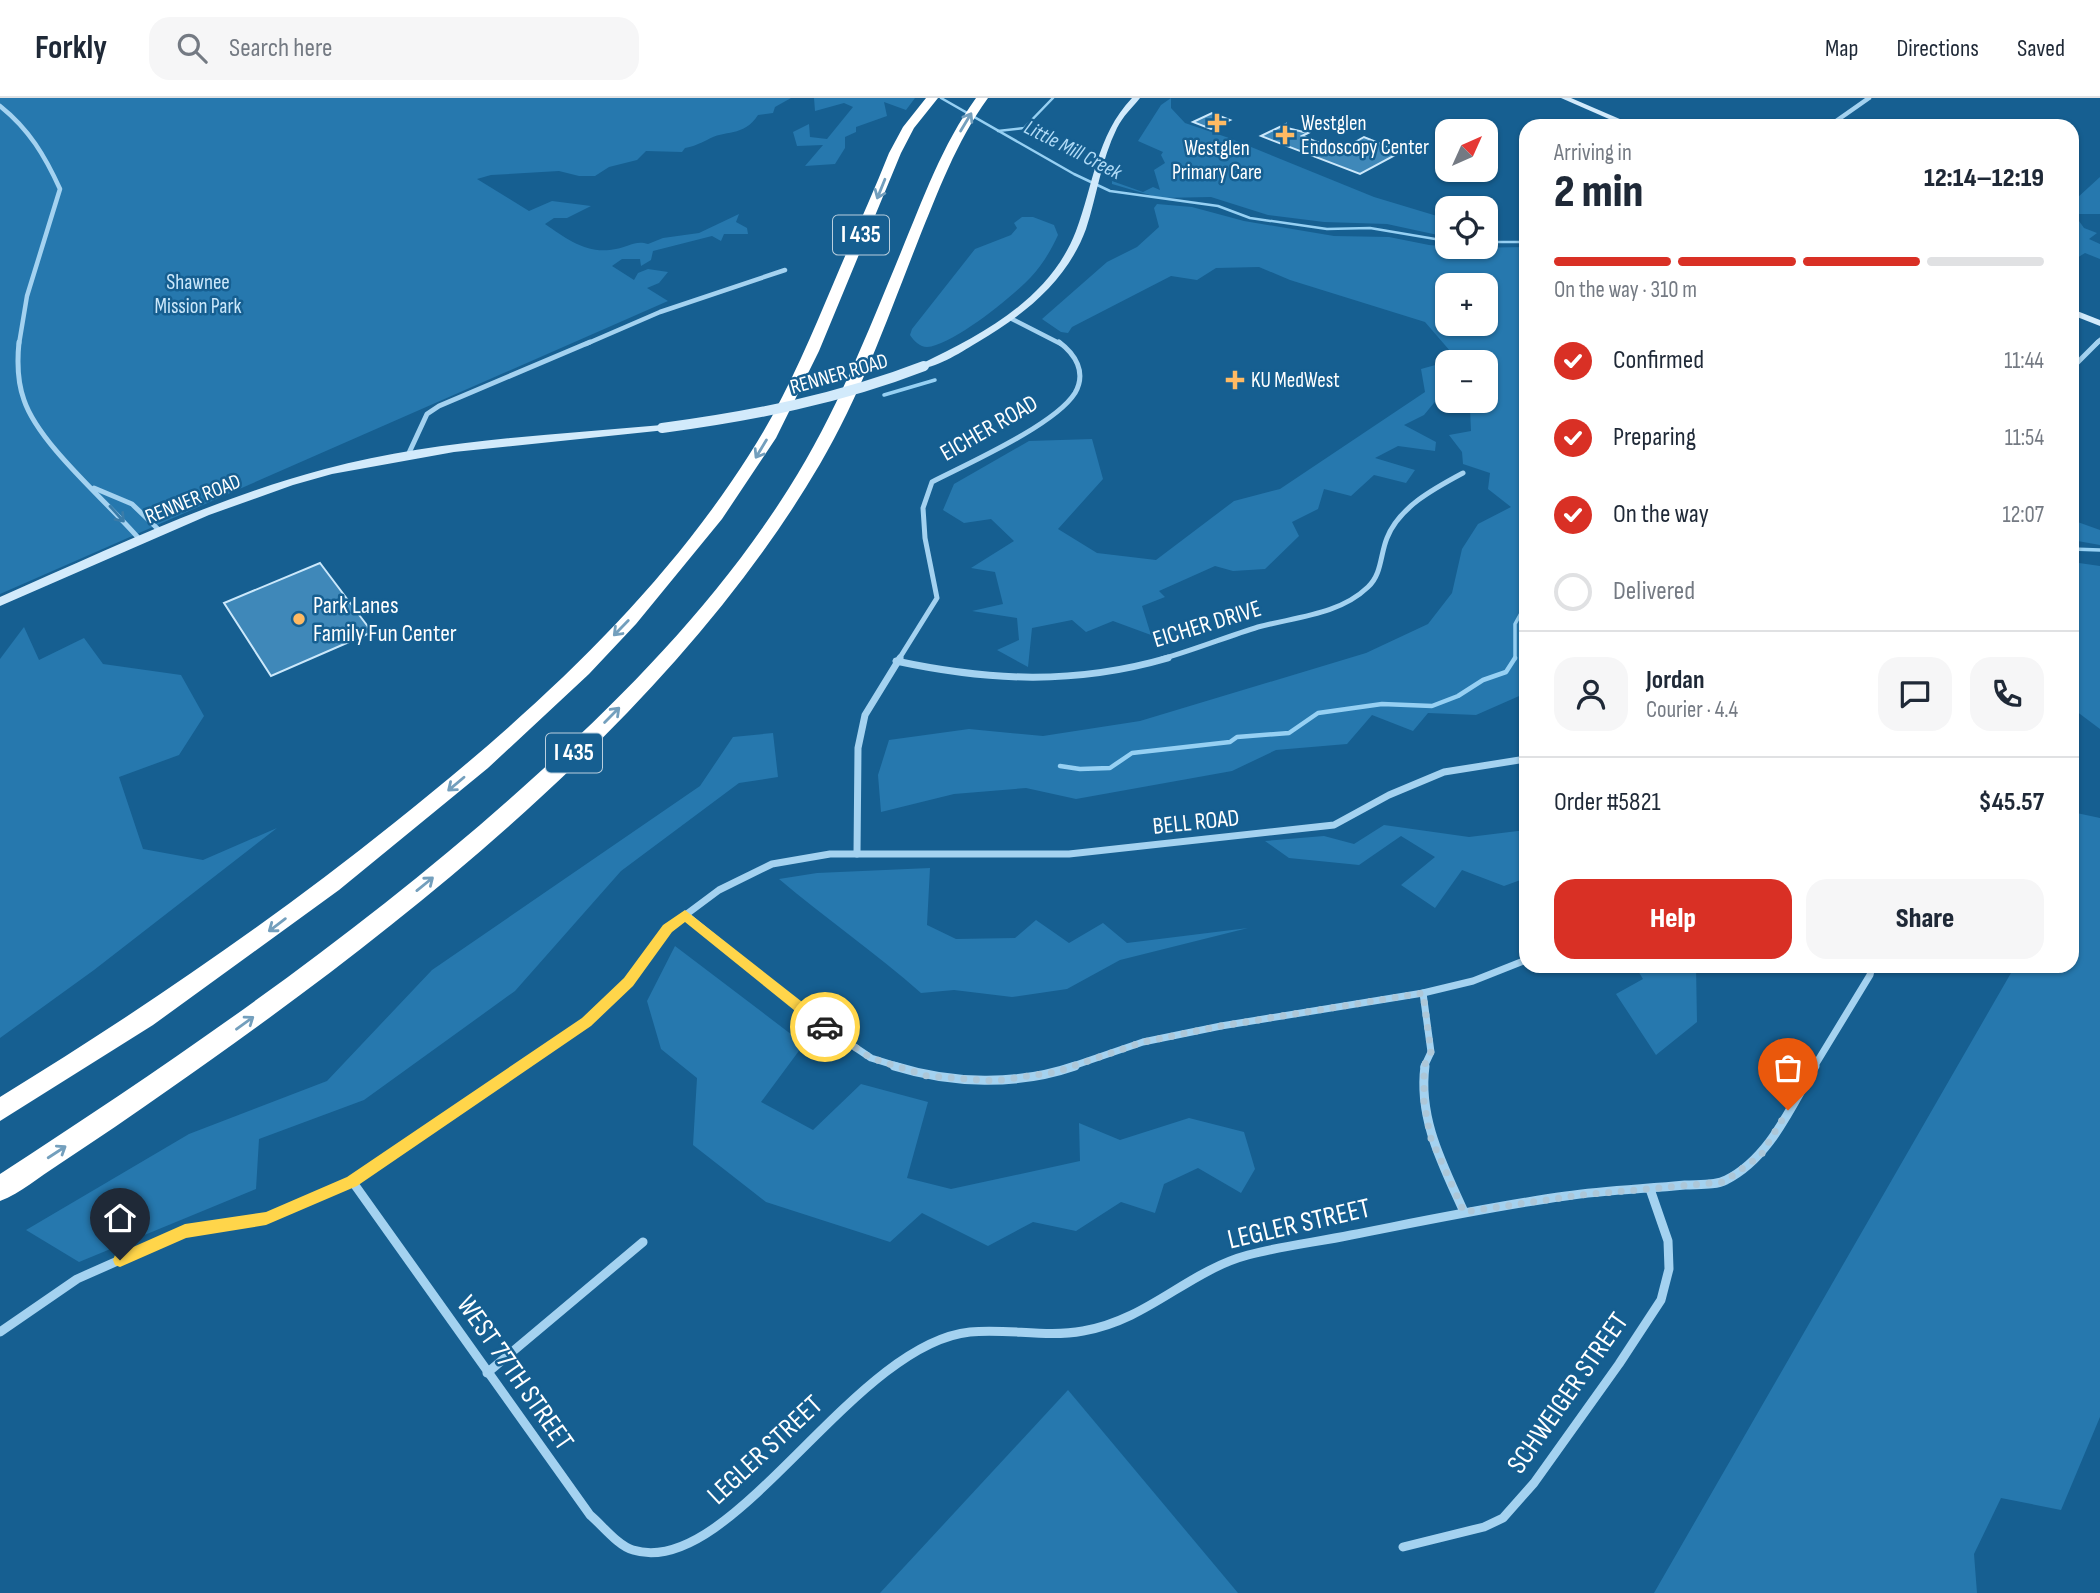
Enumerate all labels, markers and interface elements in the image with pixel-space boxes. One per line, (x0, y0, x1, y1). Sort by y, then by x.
search box (149, 17, 639, 80)
text: Forkly (35, 28, 107, 68)
icon: search (173, 29, 211, 67)
text: Search here (229, 33, 332, 64)
text: Map (1825, 34, 1858, 63)
text: Directions (1896, 34, 1979, 63)
text: Saved (2017, 34, 2065, 63)
place label: Westglen Endoscopy Center (1301, 111, 1429, 160)
one-way arrow (959, 112, 973, 132)
marker: Westglen Primary Care (1207, 113, 1227, 133)
water label: Little Mill Creek (1020, 115, 1127, 186)
north arrow (1435, 119, 1498, 182)
map controls (1435, 119, 1498, 413)
marker: Westglen Endoscopy Center (1275, 125, 1295, 145)
place label: Westglen Primary Care (1172, 136, 1262, 185)
text: Arriving in (1554, 139, 1632, 167)
text: 12:14–12:19 (1924, 163, 2044, 194)
text: 2 min (1554, 165, 1643, 220)
one-way arrow (873, 177, 886, 199)
button: locate (1435, 196, 1498, 259)
road number: I 435 (833, 216, 889, 254)
park label: Shawnee Mission Park (155, 270, 241, 319)
button: + (1435, 273, 1498, 336)
text: On the way · 310 m (1554, 276, 1697, 304)
icon: check (1554, 342, 1592, 380)
text: Confirmed (1613, 345, 1704, 376)
text: 11:44 (2004, 347, 2044, 375)
street label: RENNER ROAD (787, 348, 891, 400)
button: − (1435, 350, 1498, 413)
place label: KU MedWest (1251, 368, 1340, 393)
marker: KU MedWest (1225, 370, 1245, 390)
street label: EICHER ROAD (935, 388, 1043, 468)
icon: check (1554, 419, 1592, 457)
text: Preparing (1613, 422, 1696, 453)
text: 11:54 (2005, 424, 2044, 452)
one-way arrow (754, 439, 768, 459)
street label: RENNER ROAD (142, 469, 244, 529)
icon: check (1554, 496, 1592, 534)
text: On the way (1613, 499, 1709, 530)
text: 12:07 (2002, 501, 2044, 529)
one-way arrow (109, 505, 126, 522)
text: Delivered (1613, 576, 1695, 607)
place label: Park Lanes Family Fun Center (313, 591, 457, 648)
street label: EICHER DRIVE (1149, 594, 1265, 654)
marker: Park Lanes Family Fun Center (291, 611, 307, 627)
one-way arrow (613, 619, 630, 636)
button: person (1554, 657, 1628, 731)
button: chat (1878, 657, 1952, 731)
button: phone (1970, 657, 2044, 731)
text: Jordan (1646, 665, 1704, 696)
text: Courier · 4.4 (1646, 696, 1738, 724)
one-way arrow (603, 707, 620, 724)
road number: I 435 (546, 734, 602, 772)
one-way arrow (447, 776, 465, 792)
text: Order #5821 (1554, 787, 1661, 818)
text: $45.57 (1979, 787, 2044, 818)
street label: BELL ROAD (1151, 803, 1241, 841)
one-way arrow (416, 876, 434, 892)
button: Help (1554, 879, 1792, 959)
button: Share (1806, 879, 2044, 959)
one-way arrow (268, 917, 287, 932)
courier (790, 992, 860, 1062)
icon: car (806, 1008, 844, 1046)
one-way arrow (235, 1016, 254, 1031)
pin (1758, 1038, 1818, 1110)
icon: bag (1769, 1049, 1807, 1087)
one-way arrow (47, 1144, 66, 1159)
pin (90, 1188, 150, 1260)
street label: LEGLER STREET (1224, 1192, 1374, 1256)
icon: home (101, 1199, 139, 1237)
street label: WEST 77TH STREET (450, 1289, 580, 1457)
street label: SCHWEIGER STREET (1500, 1306, 1636, 1480)
street label: LEGLER STREET (701, 1388, 829, 1512)

